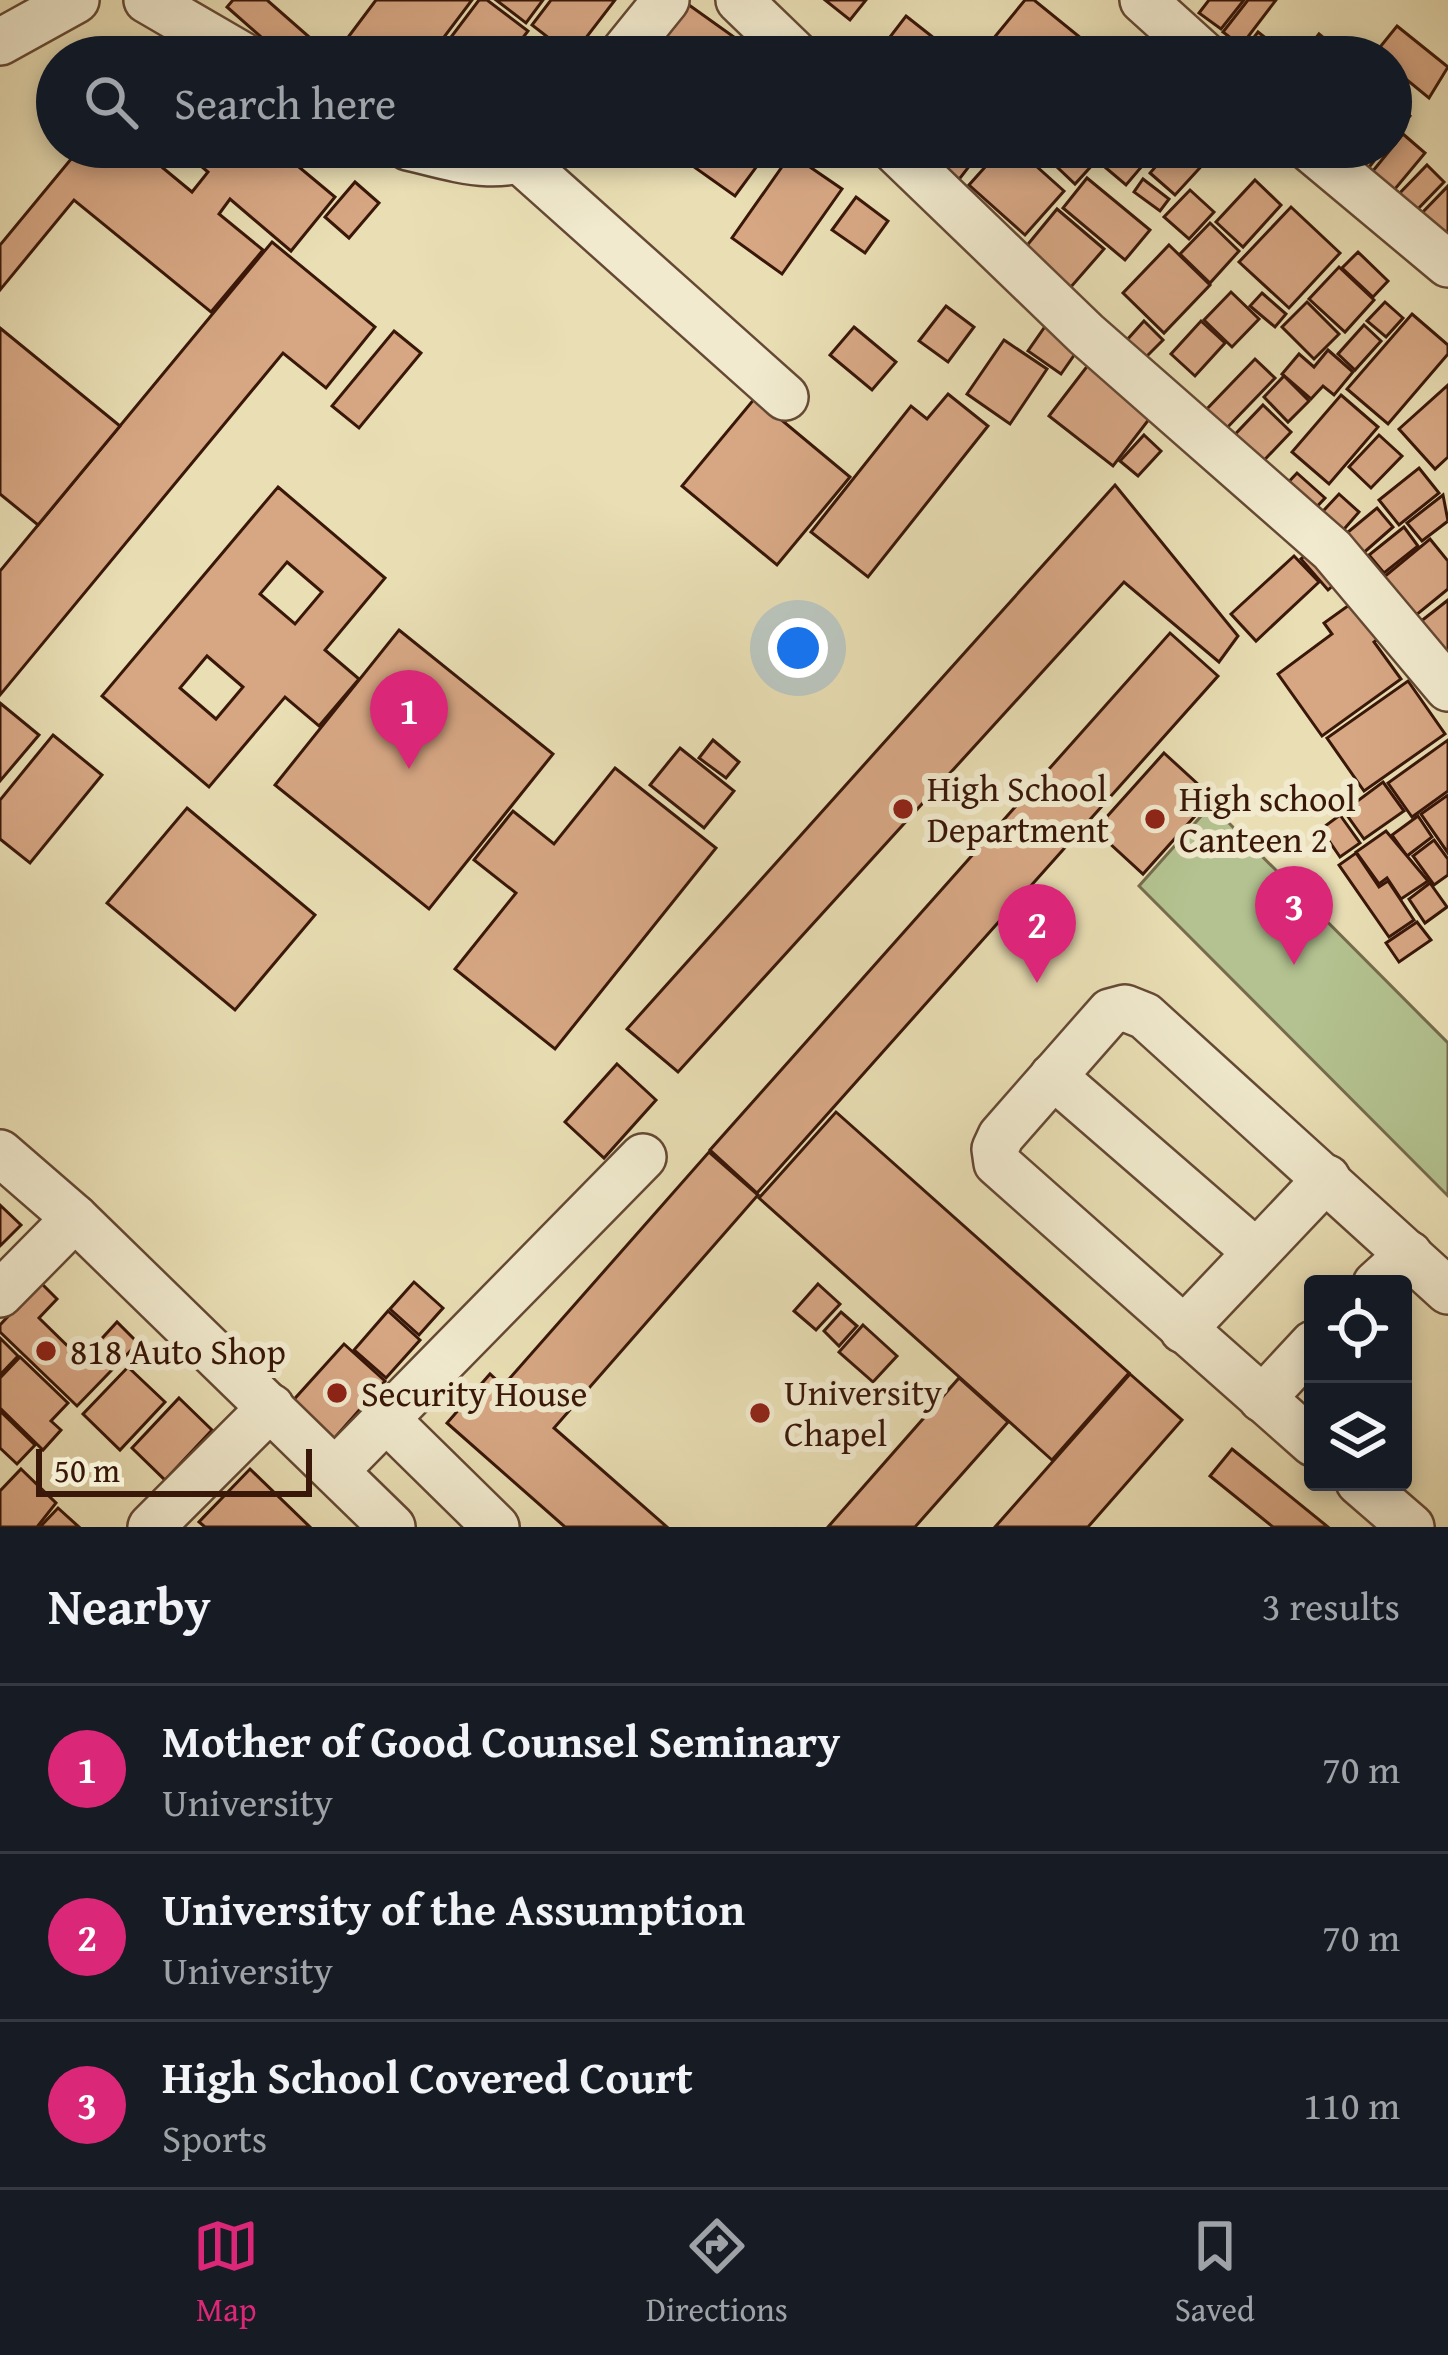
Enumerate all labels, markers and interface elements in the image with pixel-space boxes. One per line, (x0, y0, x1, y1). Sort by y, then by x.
search box (36, 36, 1412, 168)
icon: search (78, 69, 144, 135)
text: Search here (174, 70, 396, 135)
your location (768, 618, 828, 678)
pin: 1 (370, 670, 448, 769)
place label: High School Department (927, 761, 1109, 855)
place label: High school Canteen 2 (1179, 771, 1356, 865)
marker: High School Department (890, 796, 916, 822)
marker: High school Canteen 2 (1142, 806, 1168, 832)
pin: 3 (1255, 866, 1333, 965)
pin: 2 (998, 884, 1076, 983)
map controls (1304, 1275, 1412, 1491)
button: locate (1304, 1275, 1412, 1383)
place label: 818 Auto Shop (70, 1324, 286, 1377)
marker: 818 Auto Shop (33, 1338, 59, 1364)
place label: University Chapel (784, 1365, 942, 1459)
place label: Security House (361, 1366, 587, 1419)
marker: Security House (324, 1380, 350, 1406)
button: layers (1304, 1383, 1412, 1491)
marker: University Chapel (747, 1400, 773, 1426)
scale bar (36, 1443, 312, 1496)
text: 50 m (54, 1446, 120, 1494)
text: Nearby (48, 1568, 211, 1643)
text: 3 results (1262, 1577, 1400, 1634)
text: Mother of Good Counsel Seminary (162, 1708, 840, 1773)
text: 1 (77, 1740, 97, 1797)
text: 70 m (1322, 1740, 1400, 1797)
text: University (162, 1773, 333, 1830)
text: University of the Assumption (162, 1876, 745, 1941)
text: 2 (77, 1908, 97, 1965)
text: 70 m (1322, 1908, 1400, 1965)
text: University (162, 1941, 333, 1998)
text: High School Covered Court (162, 2044, 693, 2109)
text: 3 (77, 2076, 97, 2133)
text: 110 m (1303, 2076, 1400, 2133)
text: Sports (162, 2109, 267, 2166)
tab: Map (193, 2213, 259, 2333)
tab: Directions (646, 2213, 788, 2333)
tab: Saved (1175, 2213, 1255, 2333)

